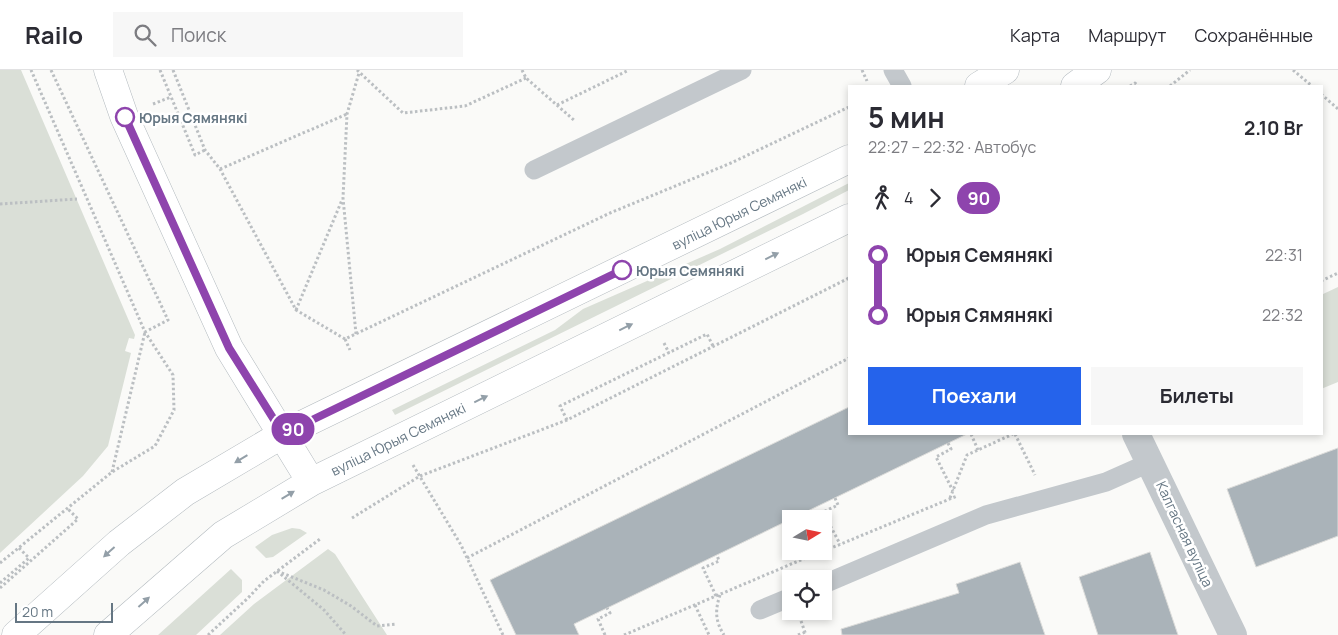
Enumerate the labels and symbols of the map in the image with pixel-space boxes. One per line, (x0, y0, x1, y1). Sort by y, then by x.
marker: Юрыя Сямянякі (115, 107, 135, 127)
place label: Юрыя Сямянякі (139, 108, 247, 127)
street label: вуліца Юрыя Семянякі (668, 172, 810, 254)
one-way arrow (765, 252, 780, 260)
marker: Юрыя Семянякі (612, 260, 632, 280)
place label: Юрыя Семянякі (636, 261, 744, 280)
one-way arrow (619, 323, 634, 332)
one-way arrow (473, 395, 488, 403)
street label: вуліца Юрыя Семянякі (327, 398, 469, 480)
line badge: 90 (270, 413, 316, 445)
one-way arrow (234, 454, 247, 463)
street label: Калгасная вуліца (1152, 478, 1218, 590)
one-way arrow (282, 491, 295, 500)
north arrow (782, 510, 832, 560)
one-way arrow (102, 547, 115, 558)
one-way arrow (138, 596, 150, 608)
scale bar (15, 600, 112, 623)

